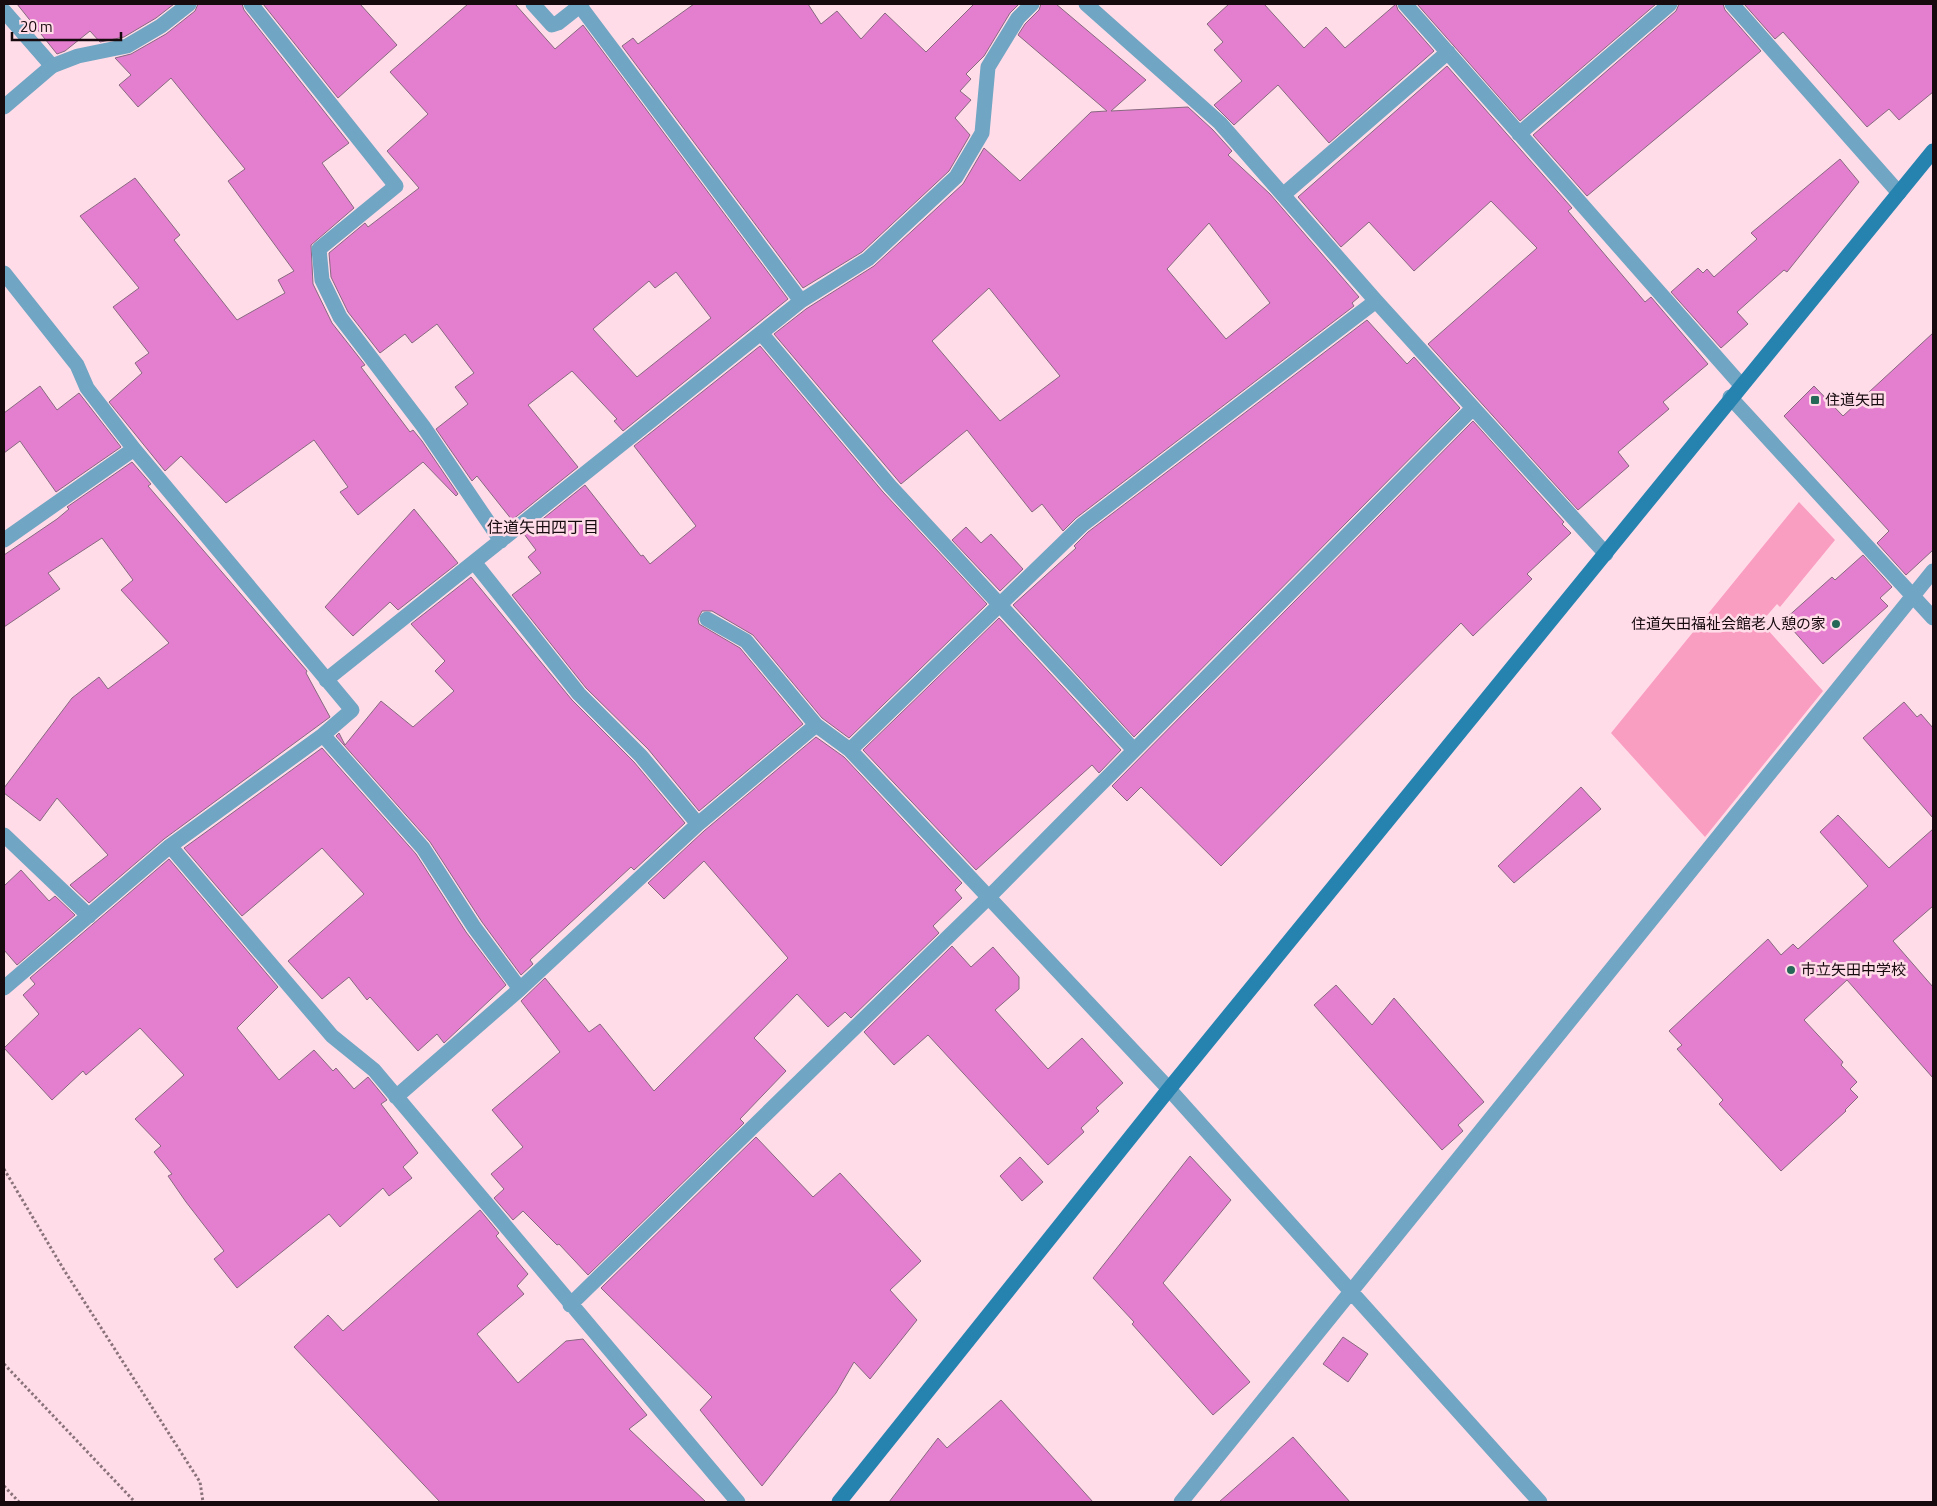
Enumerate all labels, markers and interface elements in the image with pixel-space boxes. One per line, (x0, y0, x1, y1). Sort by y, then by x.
scale bar (12, 10, 121, 42)
text: 20 m (20, 15, 53, 38)
place label: 住道矢田 (1825, 388, 1885, 411)
marker: 住道矢田 (1809, 394, 1821, 406)
district label: 住道矢田四丁目 (487, 515, 599, 539)
place label: 住道矢田福祉会館老人憩の家 (1631, 612, 1826, 635)
marker: 住道矢田福祉会館老人憩の家 (1830, 618, 1842, 630)
place label: 市立矢田中学校 (1801, 958, 1906, 981)
marker: 市立矢田中学校 (1785, 964, 1797, 976)

